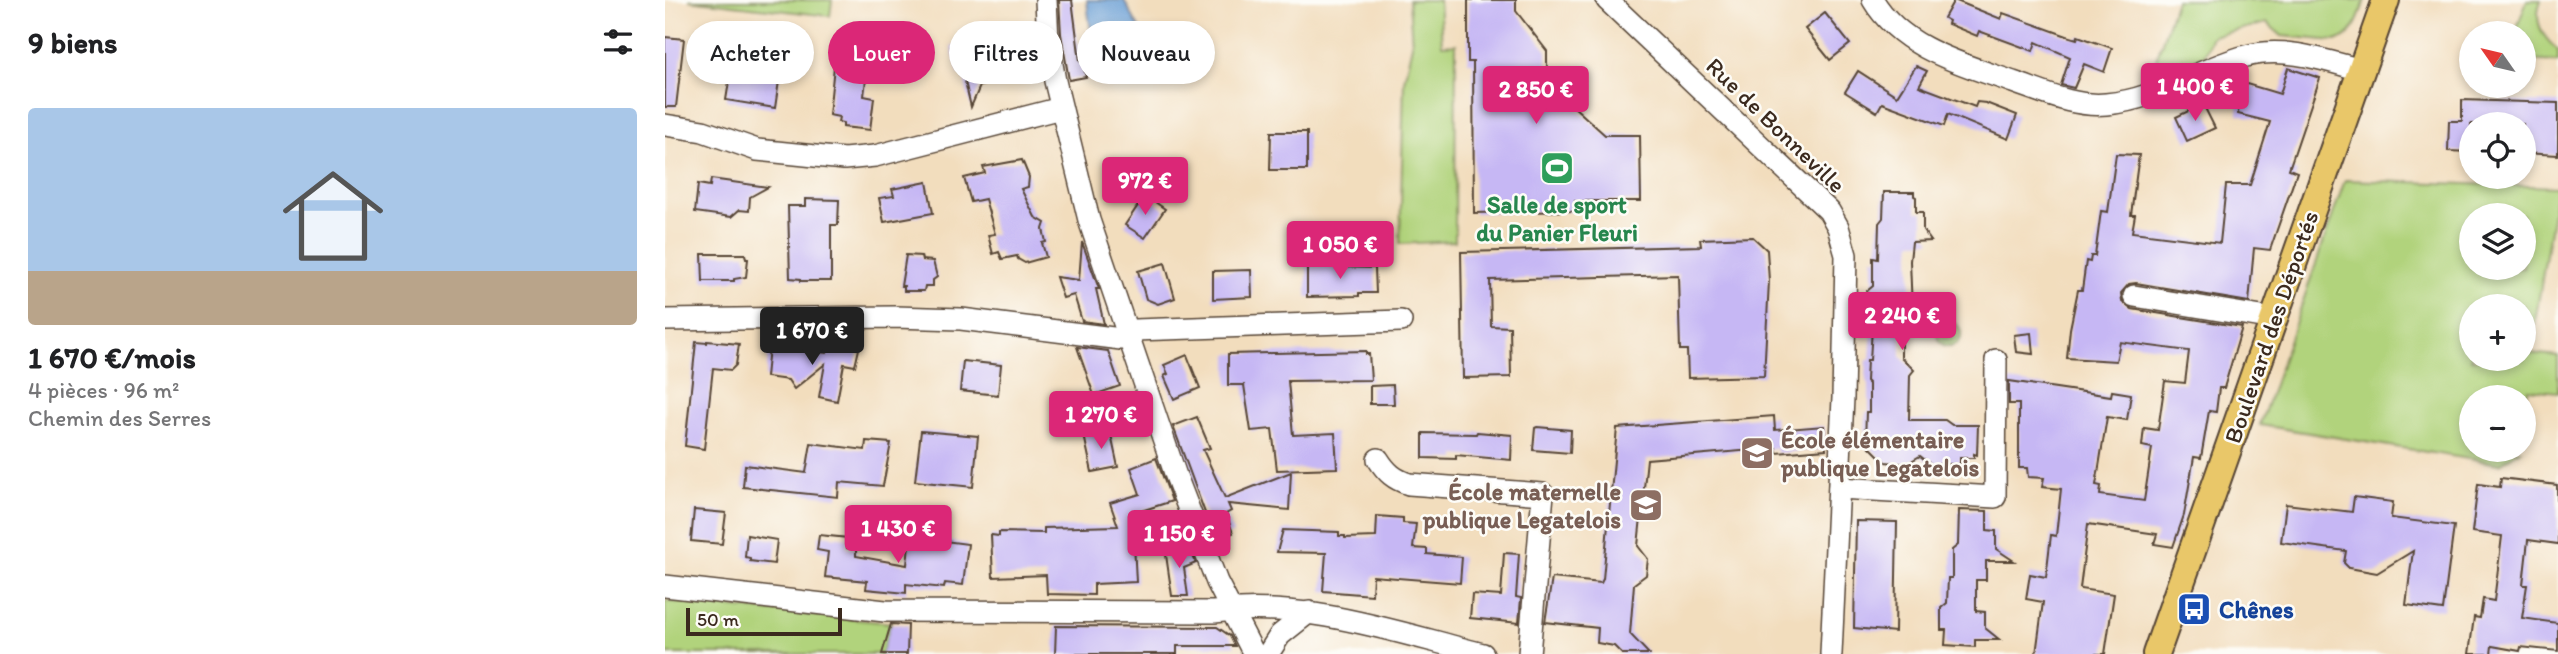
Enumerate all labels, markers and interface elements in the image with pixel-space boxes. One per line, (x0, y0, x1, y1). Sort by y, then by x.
chip: Acheter (686, 21, 814, 84)
chip: Louer (828, 21, 935, 84)
chip: Filtres (949, 21, 1063, 84)
chip: Nouveau (1077, 21, 1215, 84)
north arrow (2459, 21, 2536, 98)
map controls (2459, 21, 2536, 462)
icon: filters (599, 23, 637, 61)
text: 9 biens (28, 24, 117, 61)
street label: Rue de Bonneville (1700, 51, 1852, 199)
pin: 1 400 € (2130, 64, 2260, 123)
pin: 2 850 € (1471, 66, 1601, 126)
text: 1 400 € (2157, 72, 2233, 100)
text: 2 850 € (1499, 75, 1573, 103)
button: locate (2459, 112, 2536, 189)
sports icon: Salle de sport du Panier Fleuri (1538, 149, 1576, 187)
icon: home (270, 153, 396, 279)
pin: 972 € (1096, 158, 1194, 217)
text: 972 € (1118, 166, 1172, 194)
place label: Salle de sport du Panier Fleuri (1476, 190, 1638, 247)
button: layers (2459, 203, 2536, 280)
street label: Boulevard des Déportés (2218, 207, 2324, 447)
pin: 1 050 € (1275, 222, 1405, 281)
text: 1 050 € (1303, 230, 1377, 258)
pin: 2 240 € (1837, 292, 1967, 352)
button: + (2459, 294, 2536, 371)
text: 2 240 € (1864, 301, 1940, 329)
pin: 1 670 € (747, 308, 877, 367)
text: 1 670 € (776, 316, 848, 344)
text: 1 670 €/mois (28, 339, 196, 376)
text: 4 pièces · 96 m² (28, 376, 180, 404)
button: − (2459, 385, 2536, 462)
pin: 1 270 € (1036, 392, 1166, 451)
text: 1 270 € (1065, 400, 1137, 428)
text: Chemin des Serres (28, 404, 211, 432)
place label: École élémentaire publique Legatelois (1780, 425, 1980, 483)
school or university icon: École élémentaire publique Legatelois (1738, 434, 1776, 472)
place label: École maternelle publique Legatelois (1422, 477, 1621, 535)
school or university icon: École maternelle publique Legatelois (1627, 486, 1665, 524)
pin: 1 430 € (833, 505, 963, 565)
pin: 1 150 € (1114, 510, 1244, 570)
text: 1 430 € (861, 514, 935, 542)
text: 1 150 € (1143, 519, 1215, 547)
bus stop icon: Chênes (2175, 590, 2213, 628)
place label: Chênes (2219, 595, 2294, 624)
scale bar (686, 605, 842, 637)
text: 50 m (697, 608, 739, 631)

